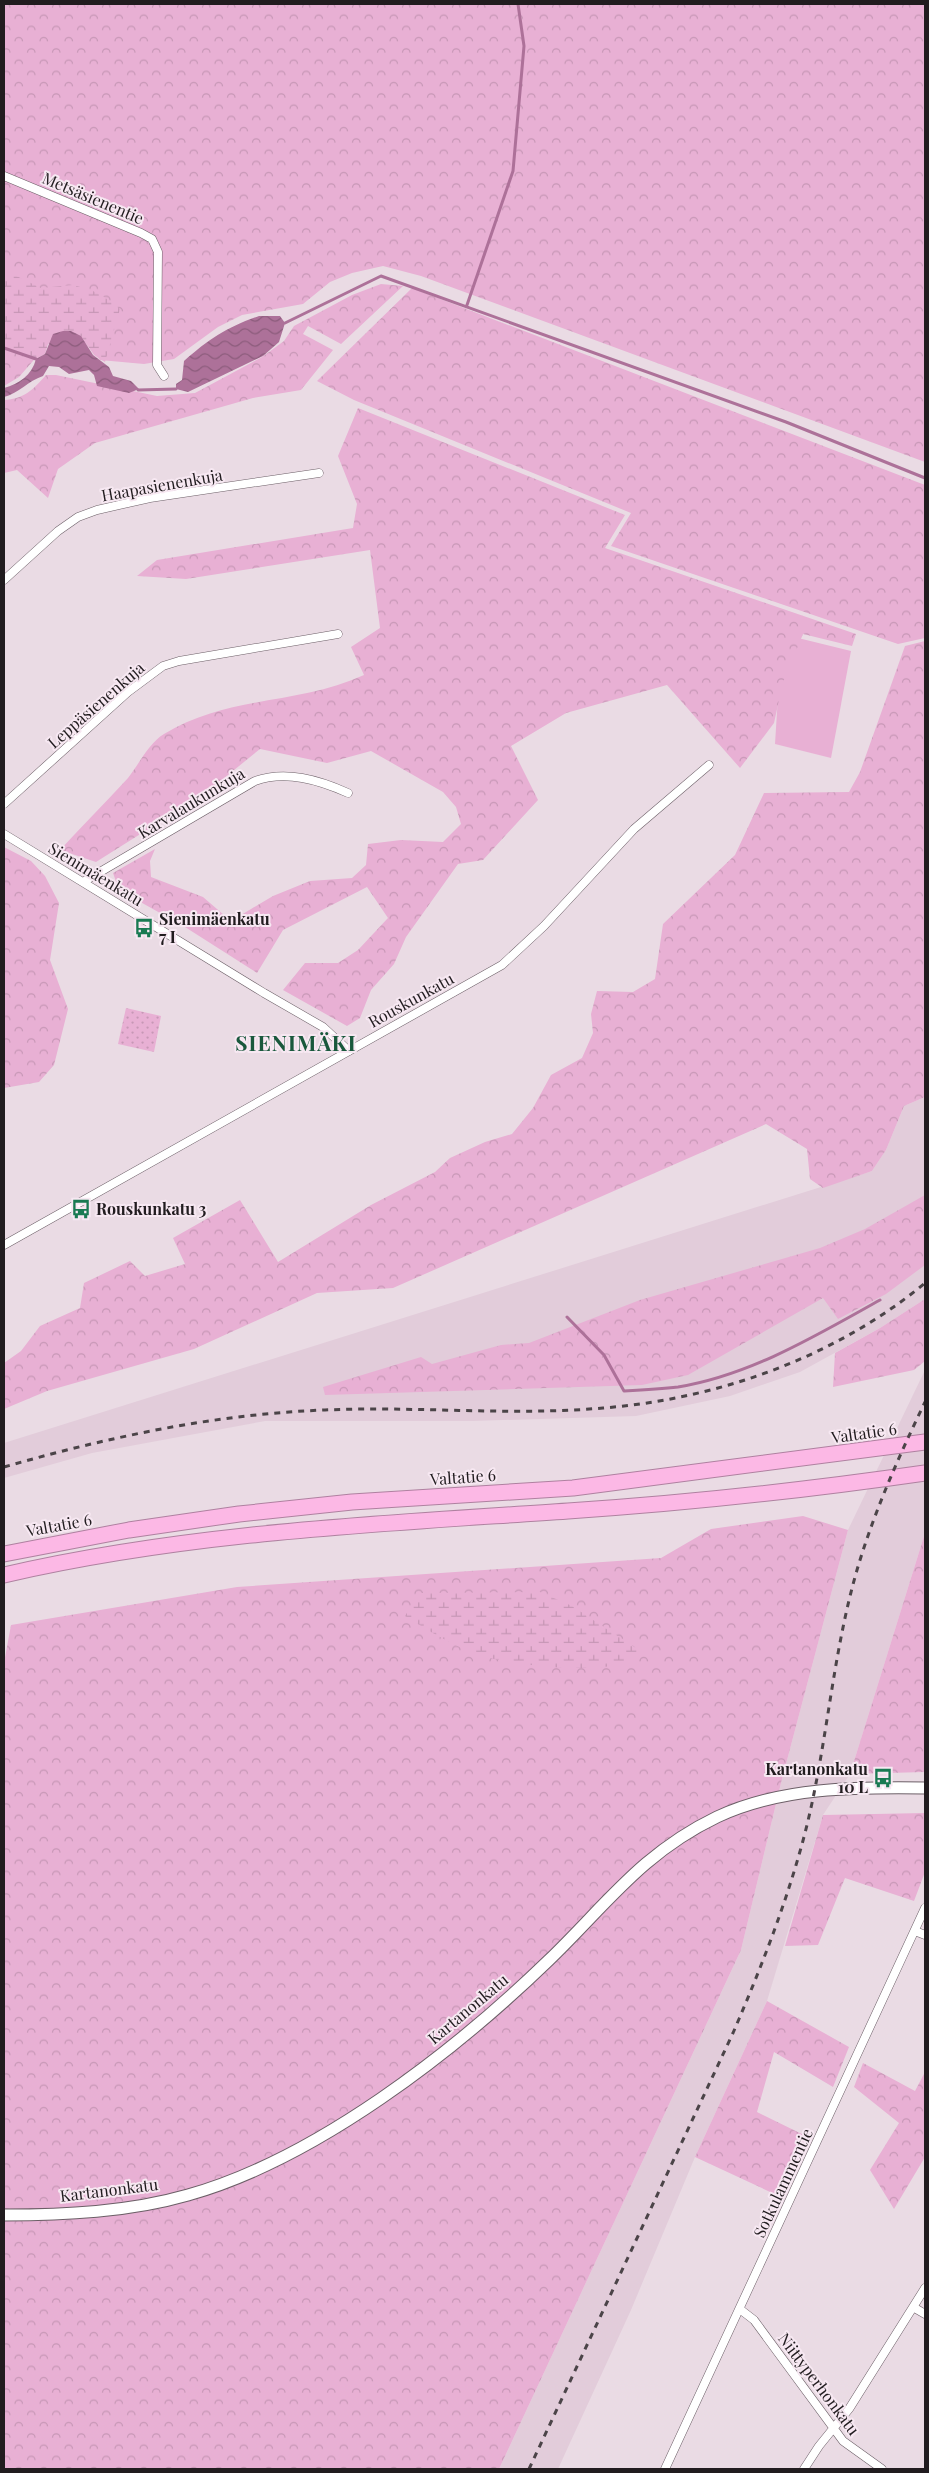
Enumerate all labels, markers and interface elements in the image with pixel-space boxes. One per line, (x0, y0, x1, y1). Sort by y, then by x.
street label: Metsäsienentie (39, 167, 147, 228)
street label: Haapasienenkuja (100, 464, 224, 506)
street label: Leppäsienenkuja (43, 657, 148, 752)
street label: Karvalaukunkuja (133, 762, 248, 843)
street label: Sienimäenkatu (45, 837, 148, 910)
place label: Sienimäenkatu 7 I (159, 908, 270, 947)
bus stop icon: Sienimäenkatu 7 I (133, 917, 155, 939)
street label: Rouskunkatu (364, 967, 457, 1032)
district label: SIENIMÄKI (235, 1028, 357, 1056)
bus stop icon: Rouskunkatu 3 (70, 1198, 92, 1220)
place label: Rouskunkatu 3 (96, 1198, 207, 1219)
street label: Valtatie 6 (829, 1418, 898, 1448)
street label: Valtatie 6 (428, 1464, 497, 1489)
street label: Valtatie 6 (24, 1508, 93, 1541)
place label: Kartanonkatu 10 L (765, 1758, 868, 1797)
bus stop icon: Kartanonkatu 10 L (872, 1767, 894, 1789)
street label: Kartanonkatu (423, 1969, 512, 2048)
street label: Sotkulammentie (748, 2125, 817, 2241)
street label: Kartanonkatu (59, 2173, 159, 2206)
street label: Niittyperhonkatu (774, 2328, 865, 2439)

